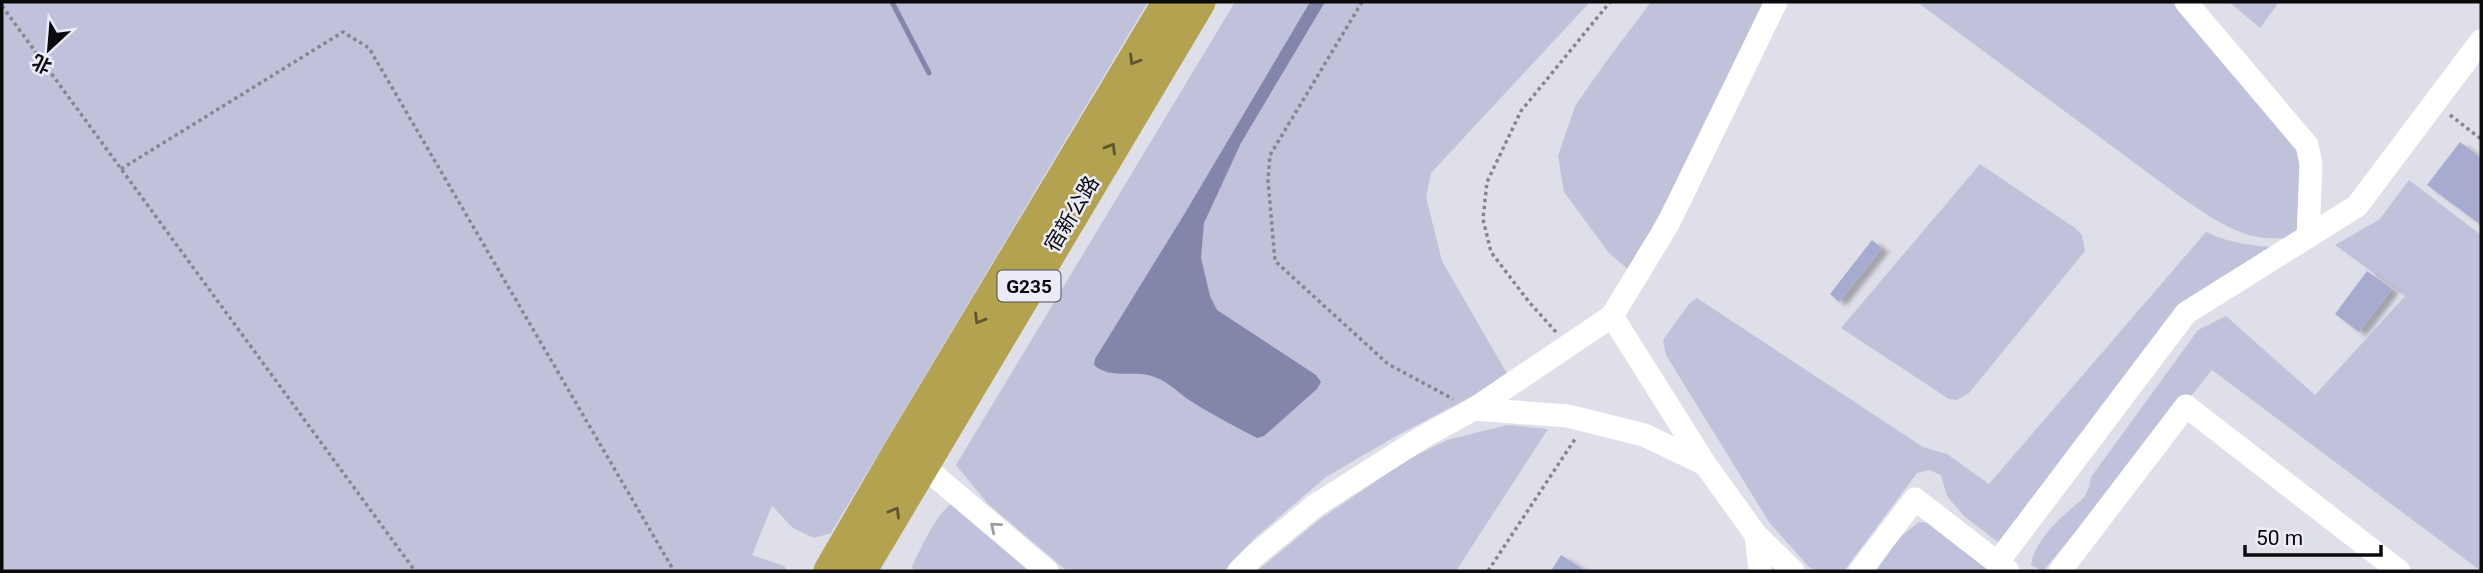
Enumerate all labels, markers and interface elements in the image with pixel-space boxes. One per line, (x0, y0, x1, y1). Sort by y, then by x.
north arrow (14, 14, 84, 84)
text: 北 (28, 49, 55, 78)
one-way arrow (1129, 53, 1142, 66)
one-way arrow (1103, 143, 1116, 156)
street label: 宿新公路 (1040, 172, 1104, 256)
road number: G235 (998, 270, 1060, 302)
one-way arrow (974, 311, 987, 324)
one-way arrow (886, 507, 899, 520)
scale bar (2245, 514, 2382, 558)
one-way arrow (990, 523, 1003, 535)
text: 50 m (2256, 526, 2303, 550)

